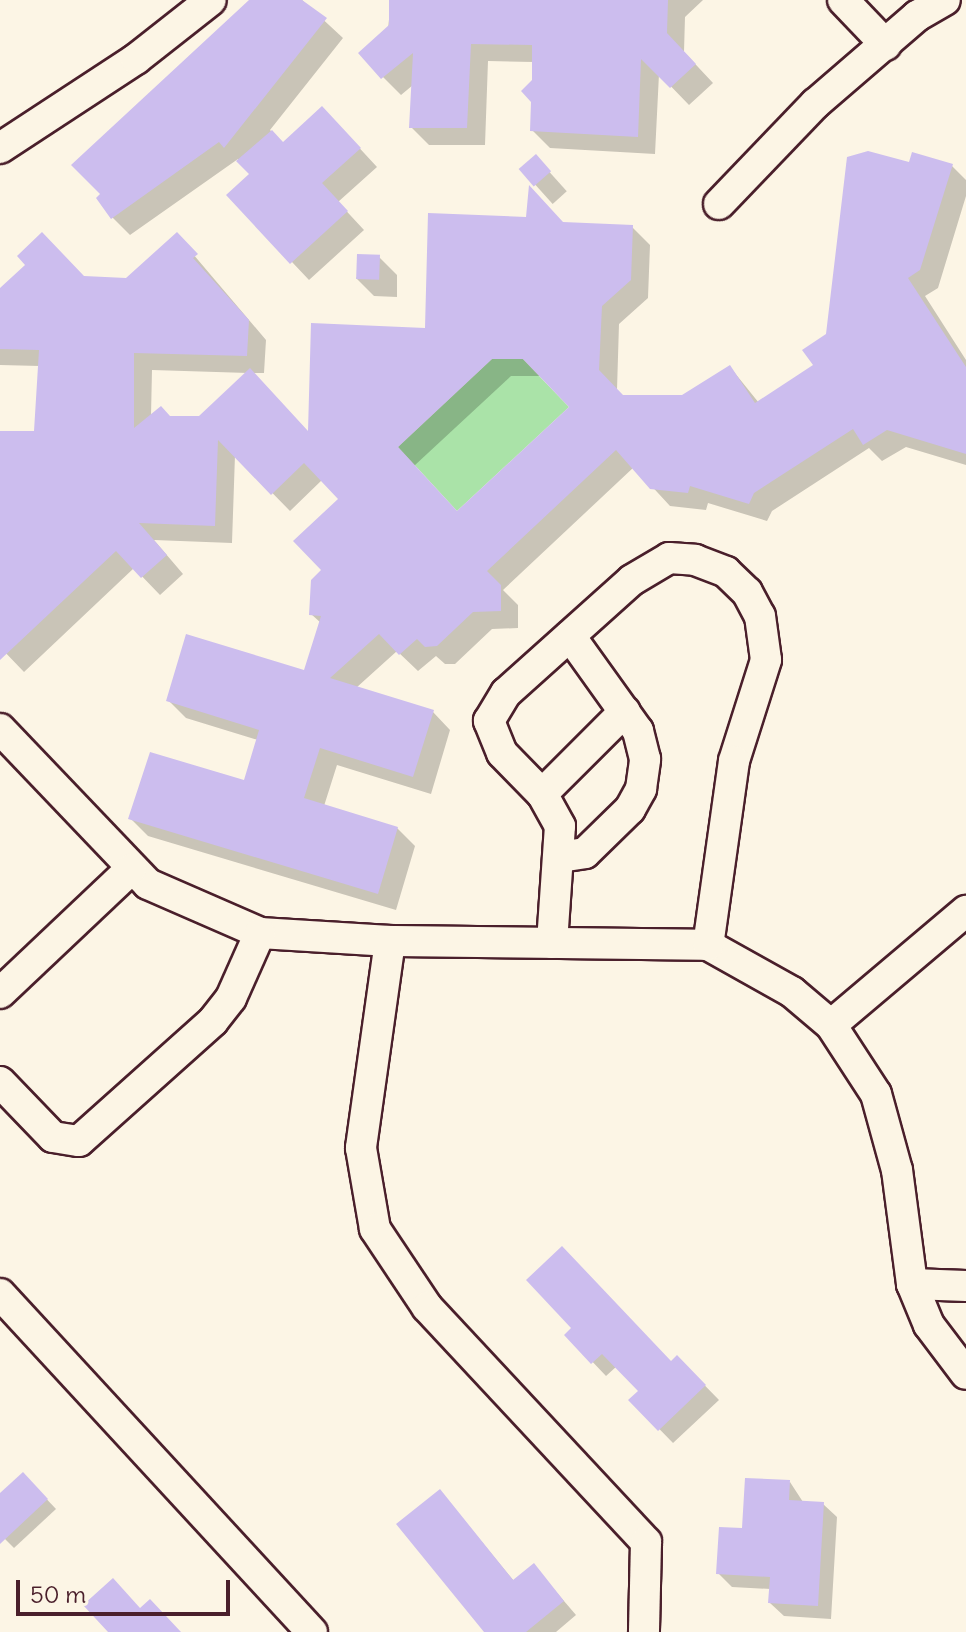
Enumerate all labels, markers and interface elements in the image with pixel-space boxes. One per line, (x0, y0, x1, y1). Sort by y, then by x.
scale bar (20, 1564, 234, 1614)
text: 50 m (30, 1579, 86, 1609)

